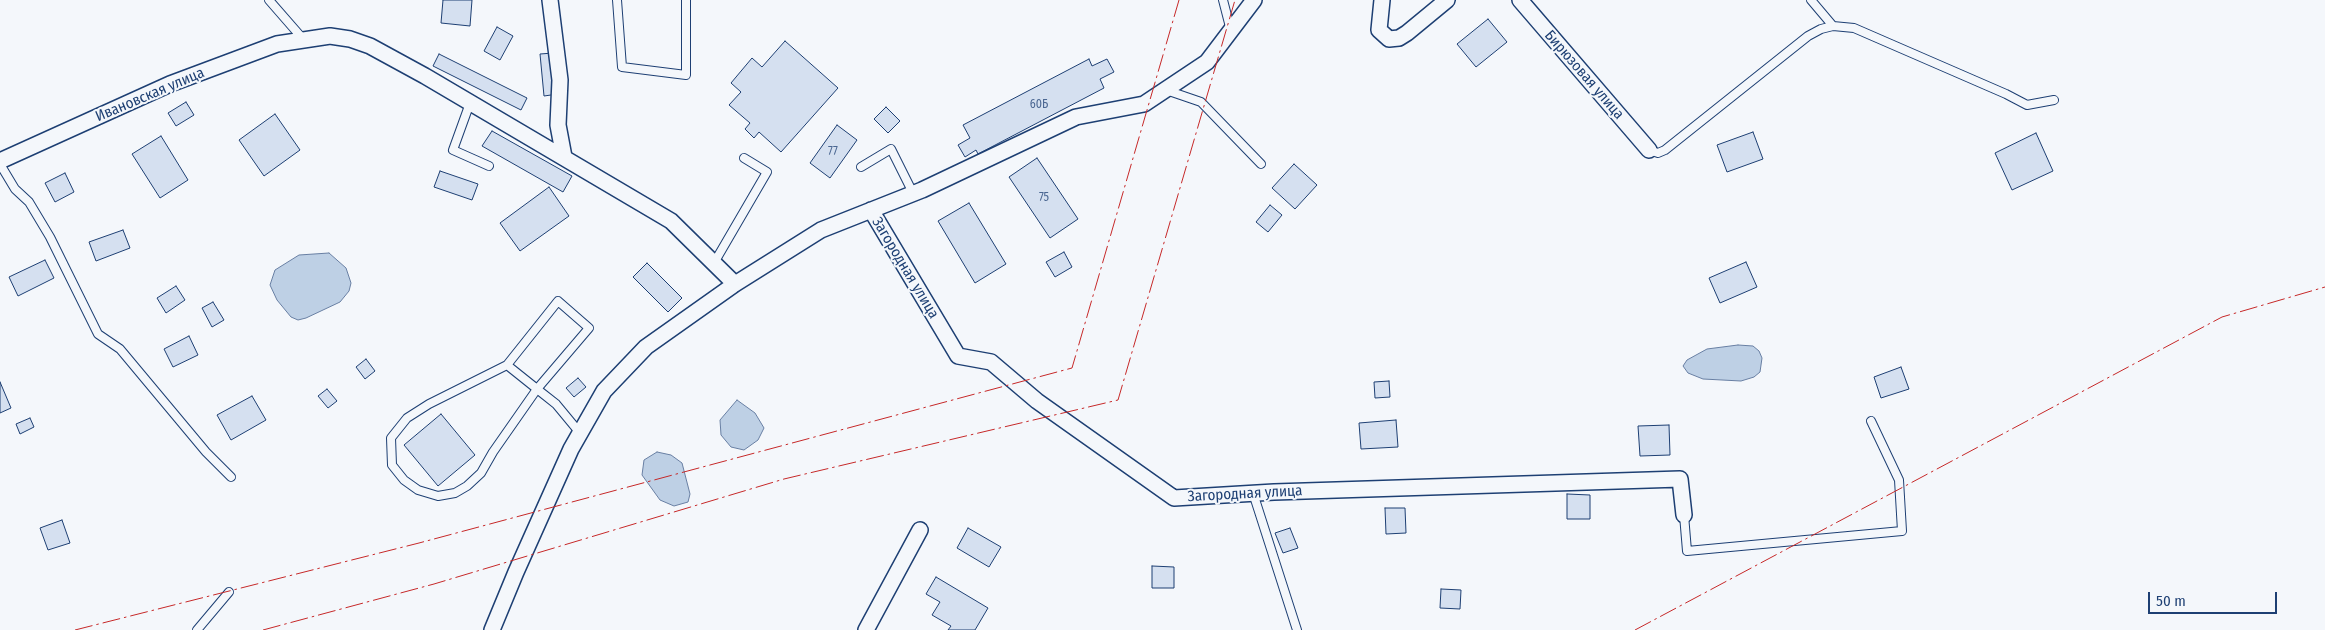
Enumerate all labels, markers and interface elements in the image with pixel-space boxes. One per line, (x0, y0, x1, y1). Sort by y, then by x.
street label: Бирюзовая улица (1540, 27, 1628, 123)
street label: Ивановская улица (93, 64, 207, 126)
house number: 60Б (1030, 98, 1048, 112)
house number: 77 (828, 145, 838, 159)
house number: 75 (1039, 191, 1049, 205)
street label: Загородная улица (868, 214, 942, 322)
street label: Загородная улица (1187, 482, 1303, 506)
scale bar (2150, 582, 2279, 614)
text: 50 m (2156, 592, 2186, 610)

